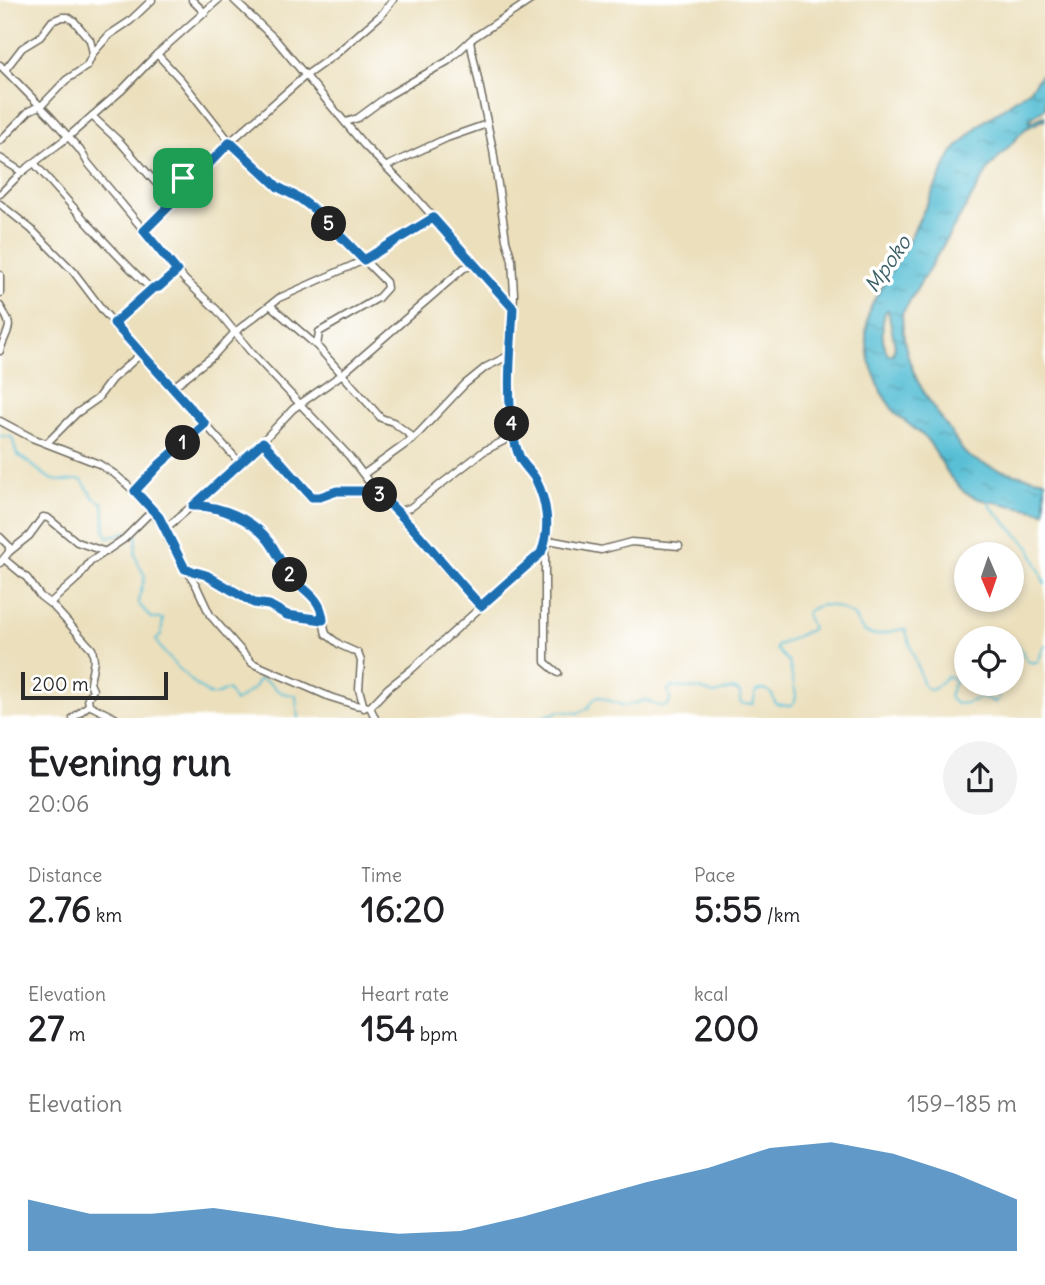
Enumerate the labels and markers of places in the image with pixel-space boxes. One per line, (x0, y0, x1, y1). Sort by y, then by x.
pin (153, 148, 213, 208)
pin: 5 (312, 206, 346, 242)
pin: 4 (494, 406, 530, 442)
pin: 1 (166, 426, 200, 460)
pin: 3 (362, 477, 398, 512)
pin: 2 (272, 558, 308, 592)

